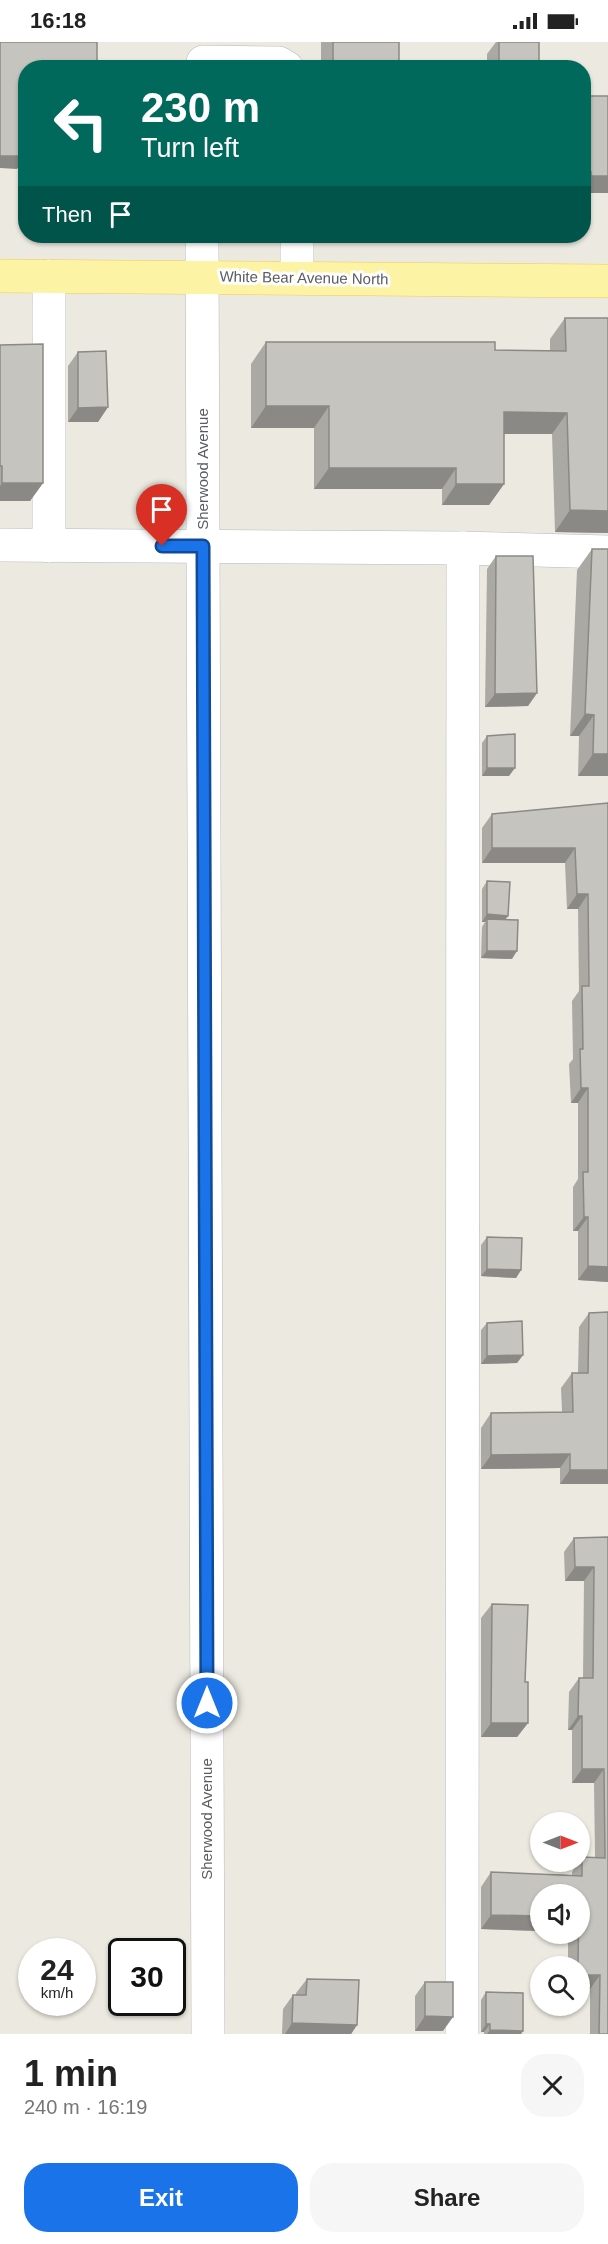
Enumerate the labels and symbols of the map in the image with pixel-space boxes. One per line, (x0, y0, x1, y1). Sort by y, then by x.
street label: White Bear Avenue North (219, 268, 389, 287)
street label: Sherwood Avenue (194, 408, 211, 530)
pin (136, 484, 187, 546)
position arrow (175, 1671, 239, 1735)
street label: Sherwood Avenue (198, 1758, 215, 1880)
north arrow (530, 1812, 590, 1872)
speed limit sign: 30 (108, 1938, 186, 2016)

